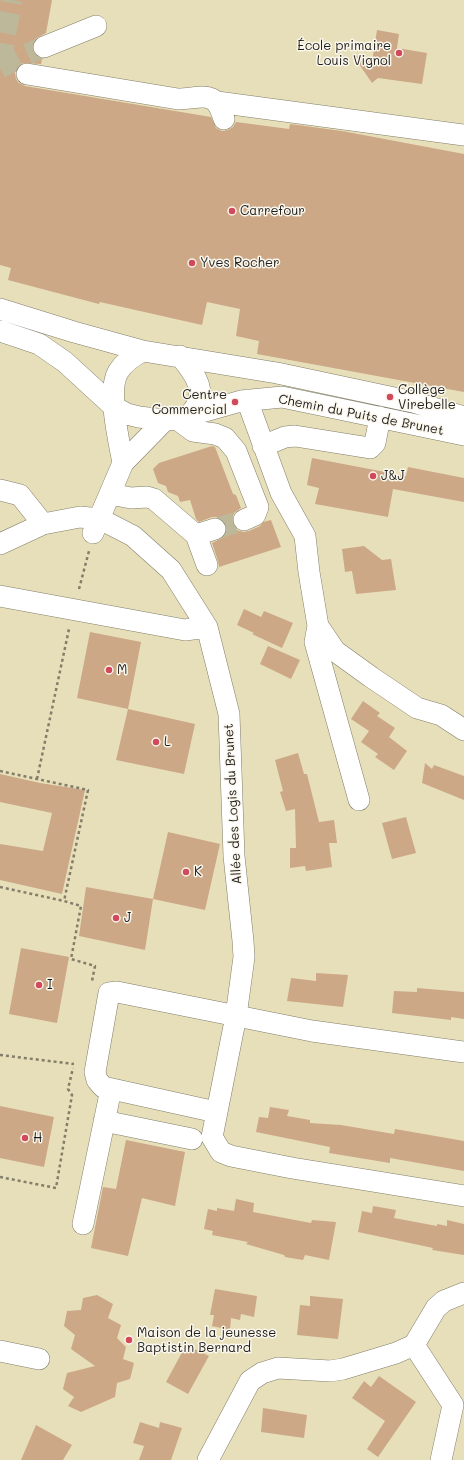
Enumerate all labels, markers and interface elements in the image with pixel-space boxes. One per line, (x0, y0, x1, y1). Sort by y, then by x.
place label: École primaire Louis Vignol (297, 38, 391, 69)
marker: École primaire Louis Vignol (394, 48, 404, 58)
place label: Carrefour (240, 203, 305, 219)
marker: Carrefour (227, 206, 237, 216)
place label: Yves Rocher (200, 255, 280, 271)
marker: Yves Rocher (187, 258, 197, 268)
place label: Collège Virebelle (398, 382, 456, 413)
place label: Centre Commercial (152, 387, 227, 418)
street label: Chemin du Puits de Brunet (277, 391, 445, 439)
marker: Collège Virebelle (385, 392, 395, 402)
marker: Centre Commercial (230, 397, 240, 407)
place label: J&J (381, 468, 405, 484)
marker: J&J (368, 471, 378, 481)
place label: M (117, 662, 127, 678)
marker: M (104, 665, 114, 675)
street label: Allée des Logis du Brunet (221, 723, 245, 885)
place label: L (164, 734, 171, 750)
marker: L (151, 737, 161, 747)
place label: K (194, 864, 202, 880)
marker: K (181, 867, 191, 877)
place label: J (124, 910, 131, 926)
marker: J (111, 913, 121, 923)
place label: I (47, 977, 53, 993)
marker: I (34, 980, 44, 990)
place label: H (33, 1130, 42, 1146)
marker: H (20, 1133, 30, 1143)
place label: Maison de la jeunesse Baptistin Bernard (137, 1325, 276, 1356)
marker: Maison de la jeunesse Baptistin Bernard (124, 1335, 134, 1345)

